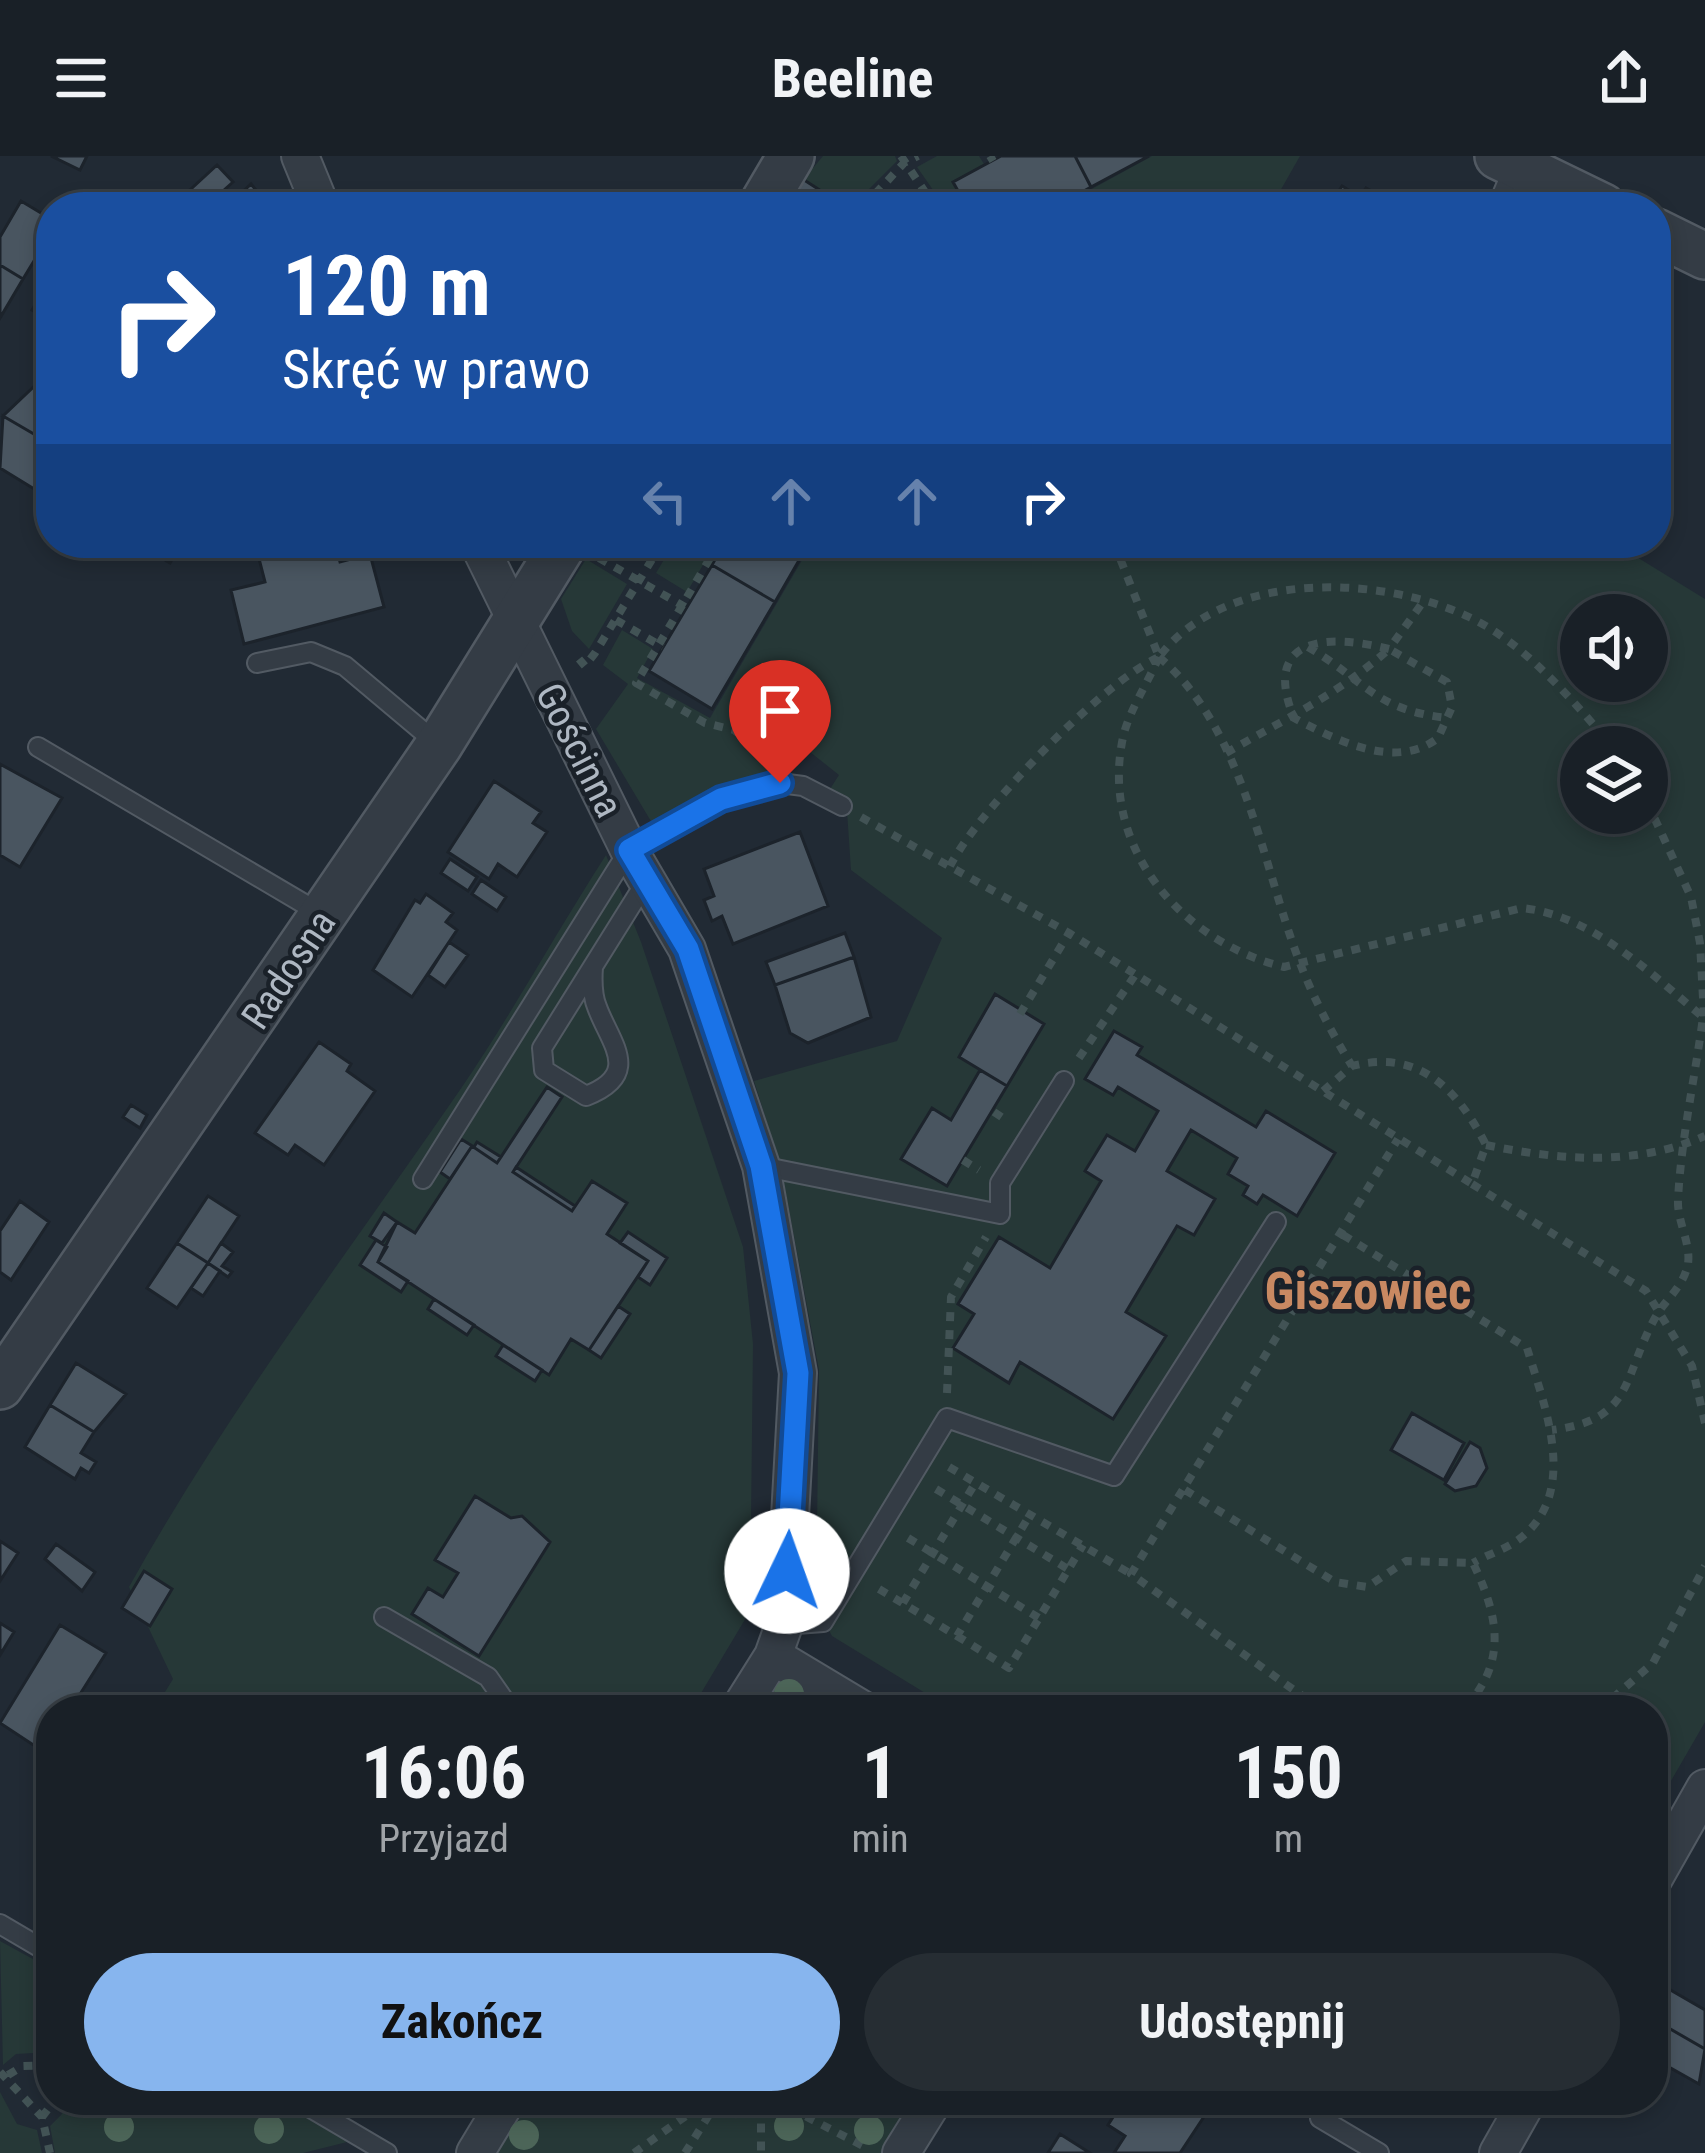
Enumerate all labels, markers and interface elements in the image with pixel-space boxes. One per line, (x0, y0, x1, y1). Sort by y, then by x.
icon: menu (48, 45, 114, 111)
icon: share (1591, 45, 1657, 111)
text: Beeline (772, 47, 933, 110)
text: 120 m (282, 237, 491, 336)
icon: right (84, 240, 240, 396)
text: Skręć w prawo (282, 338, 591, 401)
icon: left (632, 468, 698, 534)
icon: ahead (758, 468, 824, 534)
icon: ahead (884, 468, 950, 534)
icon: right (1010, 468, 1076, 534)
map controls (1560, 594, 1668, 834)
button: sound (1560, 594, 1668, 702)
pin (729, 660, 831, 783)
street label: Gościnna (526, 676, 632, 825)
icon: arrive (747, 678, 813, 744)
button: layers (1560, 726, 1668, 834)
street label: Radosna (232, 901, 345, 1038)
district label: Giszowiec (1265, 1262, 1471, 1321)
position arrow (724, 1508, 850, 1634)
text: 16:06 (361, 1731, 526, 1816)
text: 1 (862, 1731, 898, 1816)
text: 150 (1234, 1731, 1343, 1816)
text: Przyjazd (378, 1816, 509, 1862)
text: min (851, 1816, 909, 1862)
text: m (1274, 1816, 1303, 1862)
button: Zakończ (84, 1953, 840, 2091)
button: Udostępnij (864, 1953, 1620, 2091)

